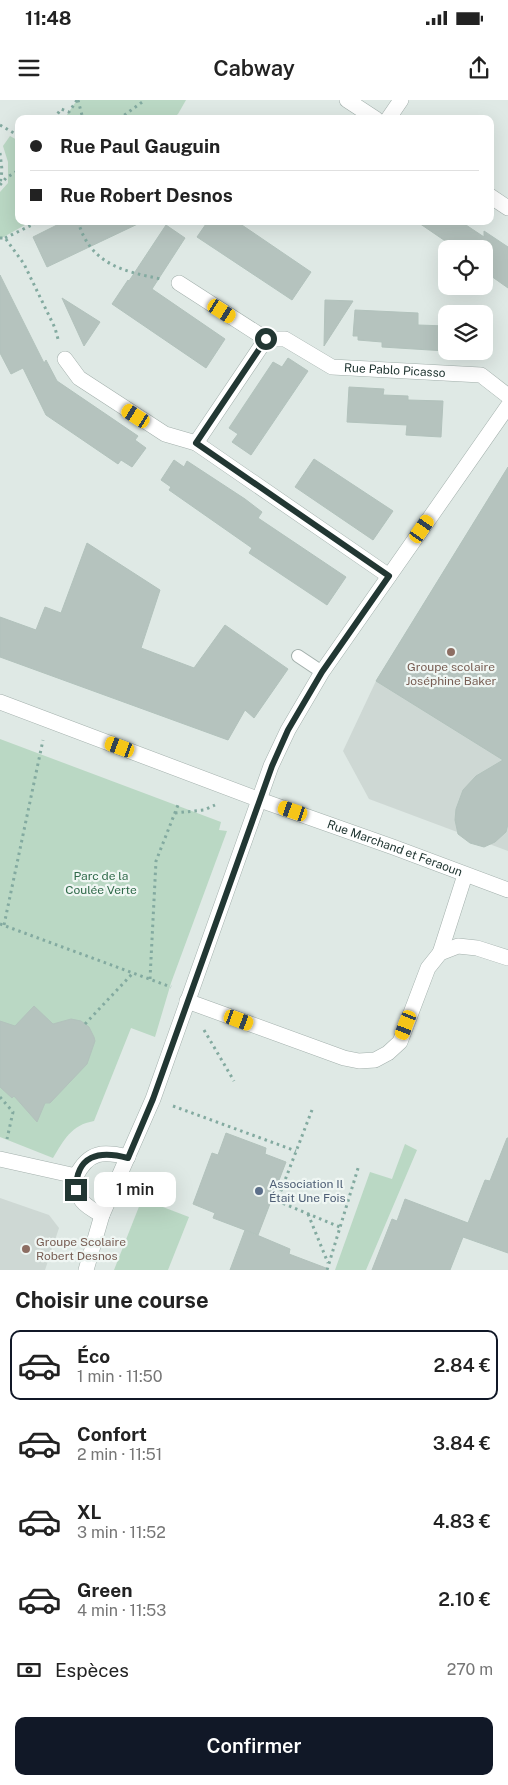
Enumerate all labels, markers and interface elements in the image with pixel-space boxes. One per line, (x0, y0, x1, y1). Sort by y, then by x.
text: 11:48 (25, 7, 72, 29)
icon: menu (15, 54, 43, 82)
icon: share (465, 54, 493, 82)
text: Cabway (213, 55, 295, 81)
text: Rue Paul Gauguin (60, 135, 220, 157)
text: Rue Robert Desnos (60, 184, 233, 206)
map controls (438, 240, 493, 360)
button: locate (438, 240, 493, 295)
car (205, 297, 238, 325)
button: layers (438, 305, 493, 360)
route start (255, 328, 277, 350)
street label: Rue Pablo Picasso (344, 361, 446, 380)
car (119, 402, 152, 430)
car (407, 512, 436, 546)
marker: Groupe scolaire Joséphine Baker (445, 646, 457, 658)
place label: Groupe scolaire Joséphine Baker (406, 660, 497, 688)
car (103, 735, 136, 759)
car (276, 799, 309, 823)
street label: Rue Marchand et Feraoun (325, 817, 464, 879)
park label: Parc de la Coulée Verte (65, 869, 137, 897)
car (222, 1008, 255, 1032)
car (393, 1008, 418, 1042)
callout: 1 min (94, 1172, 176, 1208)
place label: Association Il Était Une Fois (269, 1177, 346, 1205)
route end (65, 1179, 87, 1201)
text: 1 min (116, 1180, 154, 1199)
marker: Association Il Était Une Fois (253, 1185, 265, 1197)
place label: Groupe Scolaire Robert Desnos (36, 1235, 126, 1263)
marker: Groupe Scolaire Robert Desnos (20, 1243, 32, 1255)
text: Choisir une course (15, 1287, 209, 1313)
icon: car (17, 1343, 62, 1388)
text: Éco (77, 1345, 110, 1367)
text: 2.84 € (433, 1354, 491, 1376)
text: 1 min · 11:50 (77, 1367, 163, 1386)
icon: car (17, 1421, 62, 1466)
text: Confort (77, 1423, 147, 1445)
text: 3.84 € (433, 1432, 491, 1454)
text: 2 min · 11:51 (77, 1445, 162, 1464)
icon: car (17, 1499, 62, 1544)
text: XL (77, 1501, 102, 1523)
text: 4.83 € (433, 1510, 491, 1532)
text: 3 min · 11:52 (77, 1523, 166, 1542)
icon: car (17, 1577, 62, 1622)
text: Green (77, 1579, 132, 1601)
text: 2.10 € (438, 1588, 491, 1610)
text: 4 min · 11:53 (77, 1601, 166, 1620)
icon: cash (15, 1656, 43, 1684)
text: Espèces (55, 1659, 129, 1681)
text: 270 m (447, 1660, 493, 1679)
button: Confirmer (15, 1717, 493, 1775)

